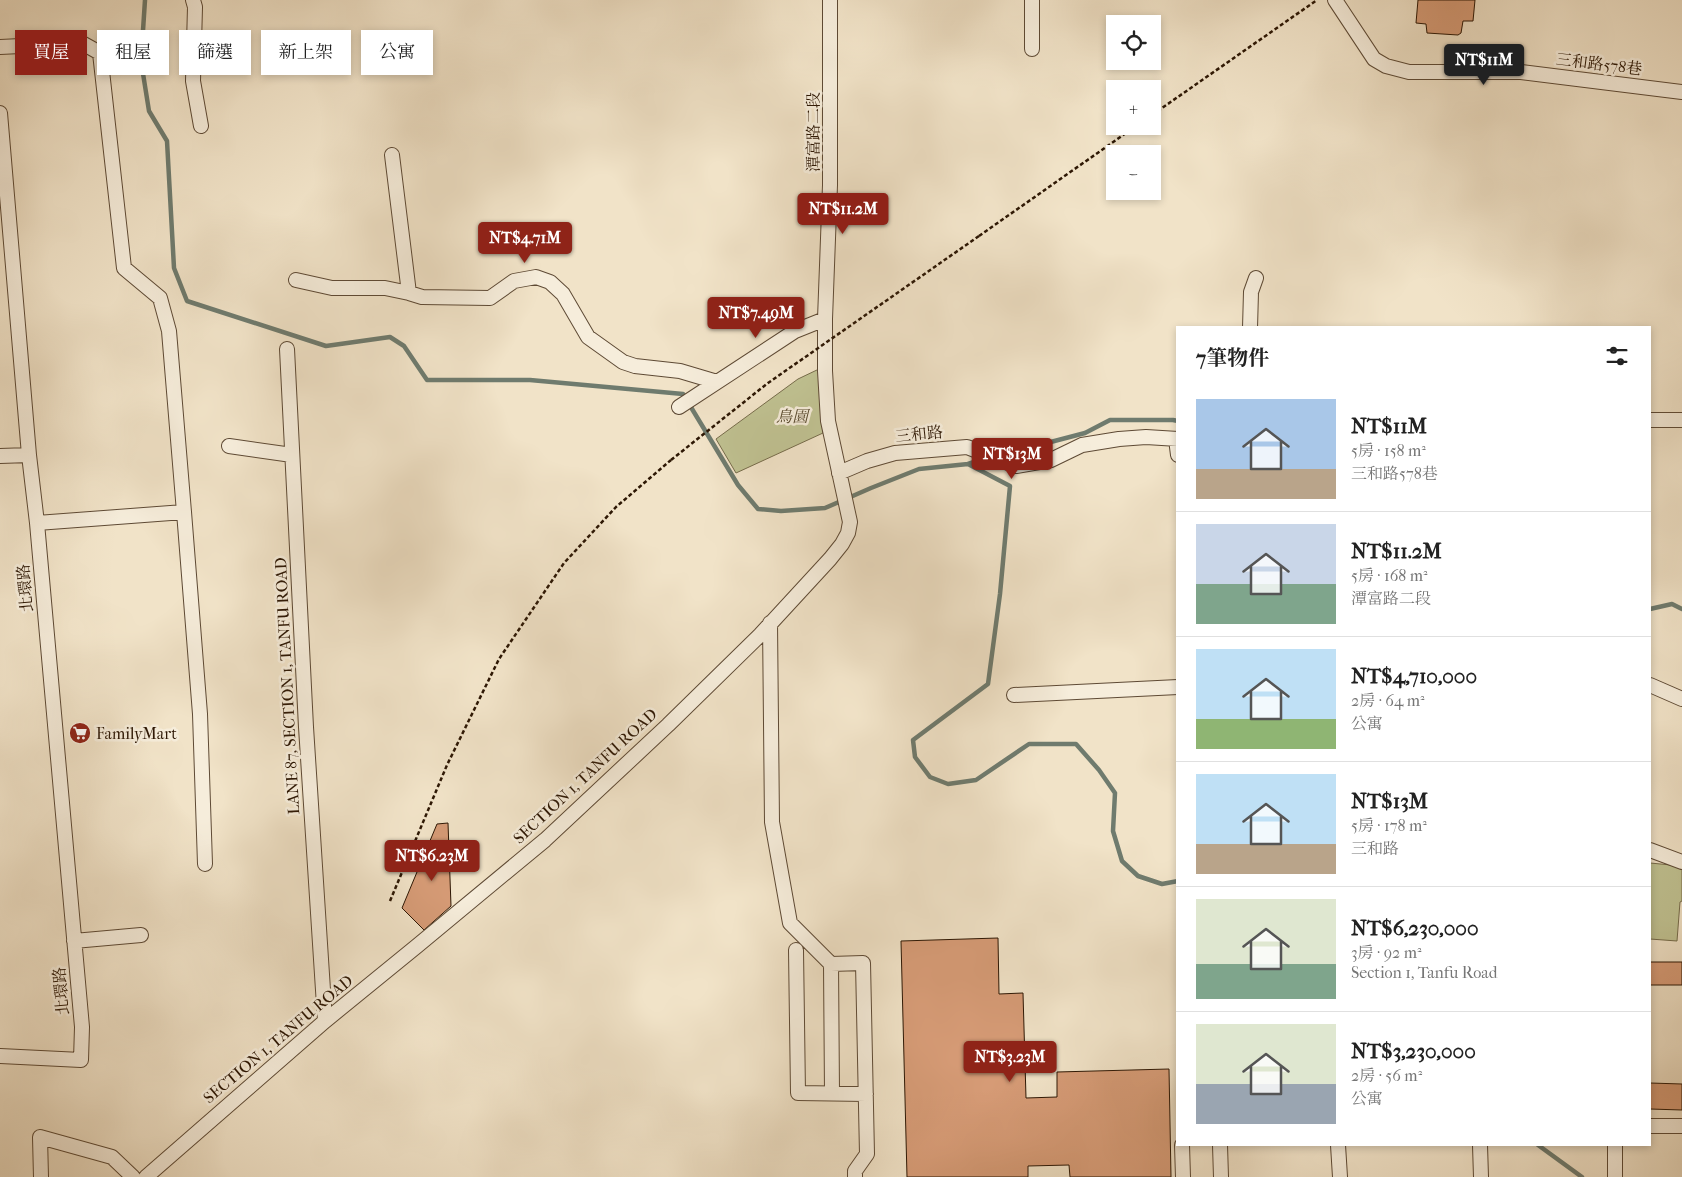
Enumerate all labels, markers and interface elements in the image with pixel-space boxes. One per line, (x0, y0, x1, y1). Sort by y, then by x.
map controls (1106, 15, 1161, 200)
button: locate (1106, 15, 1161, 70)
chip: 買屋 (15, 30, 87, 75)
chip: 租屋 (97, 30, 169, 75)
chip: 篩選 (179, 30, 251, 75)
chip: 新上架 (261, 30, 351, 75)
chip: 公寓 (361, 30, 433, 75)
pin: NT$11M (1443, 44, 1525, 86)
street label: 三和路578巷 (1555, 49, 1643, 79)
text: NT$11M (1455, 50, 1513, 69)
button: + (1106, 80, 1161, 135)
street label: 潭富路二段 (804, 92, 823, 172)
button: − (1106, 145, 1161, 200)
pin: NT$11.2M (791, 192, 895, 235)
text: NT$11.2M (808, 199, 878, 218)
pin: NT$4.71M (473, 222, 577, 264)
text: NT$4.71M (489, 228, 561, 247)
pin: NT$7.49M (704, 296, 808, 339)
text: NT$7.49M (718, 303, 794, 322)
icon: filters (1603, 342, 1631, 370)
text: 7筆物件 (1196, 346, 1269, 370)
park label: 鳥園 (776, 407, 811, 426)
text: NT$11M (1351, 414, 1427, 438)
icon: home (1236, 419, 1296, 479)
street label: 三和路 (894, 422, 944, 446)
pin: NT$13M (971, 438, 1053, 480)
text: 5房 · 158 m² (1351, 441, 1426, 460)
text: NT$13M (983, 444, 1041, 463)
text: 三和路578巷 (1351, 464, 1438, 483)
text: NT$11.2M (1351, 539, 1442, 563)
icon: home (1236, 544, 1296, 604)
street label: LANE 87, SECTION 1, TANFU ROAD (271, 557, 303, 815)
street label: 北環路 (13, 563, 37, 613)
text: 5房 · 168 m² (1351, 566, 1428, 585)
text: 潭富路二段 (1351, 589, 1431, 608)
text: NT$4,710,000 (1351, 664, 1477, 688)
icon: home (1236, 669, 1296, 729)
text: 2房 · 64 m² (1351, 691, 1425, 710)
street label: SECTION 1, TANFU ROAD (509, 704, 661, 848)
text: 公寓 (1351, 714, 1383, 733)
supermarket icon: FamilyMart (68, 721, 92, 745)
place label: FamilyMart (96, 724, 177, 743)
text: NT$13M (1351, 789, 1428, 813)
icon: home (1236, 794, 1296, 854)
text: 5房 · 178 m² (1351, 816, 1427, 835)
text: 三和路 (1351, 839, 1399, 858)
pin: NT$6.23M (380, 840, 484, 882)
text: NT$6.23M (396, 846, 468, 865)
text: NT$6,230,000 (1351, 916, 1478, 940)
icon: home (1236, 919, 1296, 979)
text: 3房 · 92 m² (1351, 943, 1422, 962)
text: Section 1, Tanfu Road (1351, 963, 1497, 982)
street label: 北環路 (49, 966, 73, 1016)
street label: SECTION 1, TANFU ROAD (199, 971, 357, 1107)
text: NT$3,230,000 (1351, 1039, 1476, 1063)
pin: NT$3.23M (958, 1040, 1062, 1083)
icon: home (1236, 1044, 1296, 1104)
text: NT$3.23M (975, 1047, 1045, 1066)
text: 2房 · 56 m² (1351, 1066, 1422, 1085)
text: 公寓 (1351, 1089, 1383, 1108)

